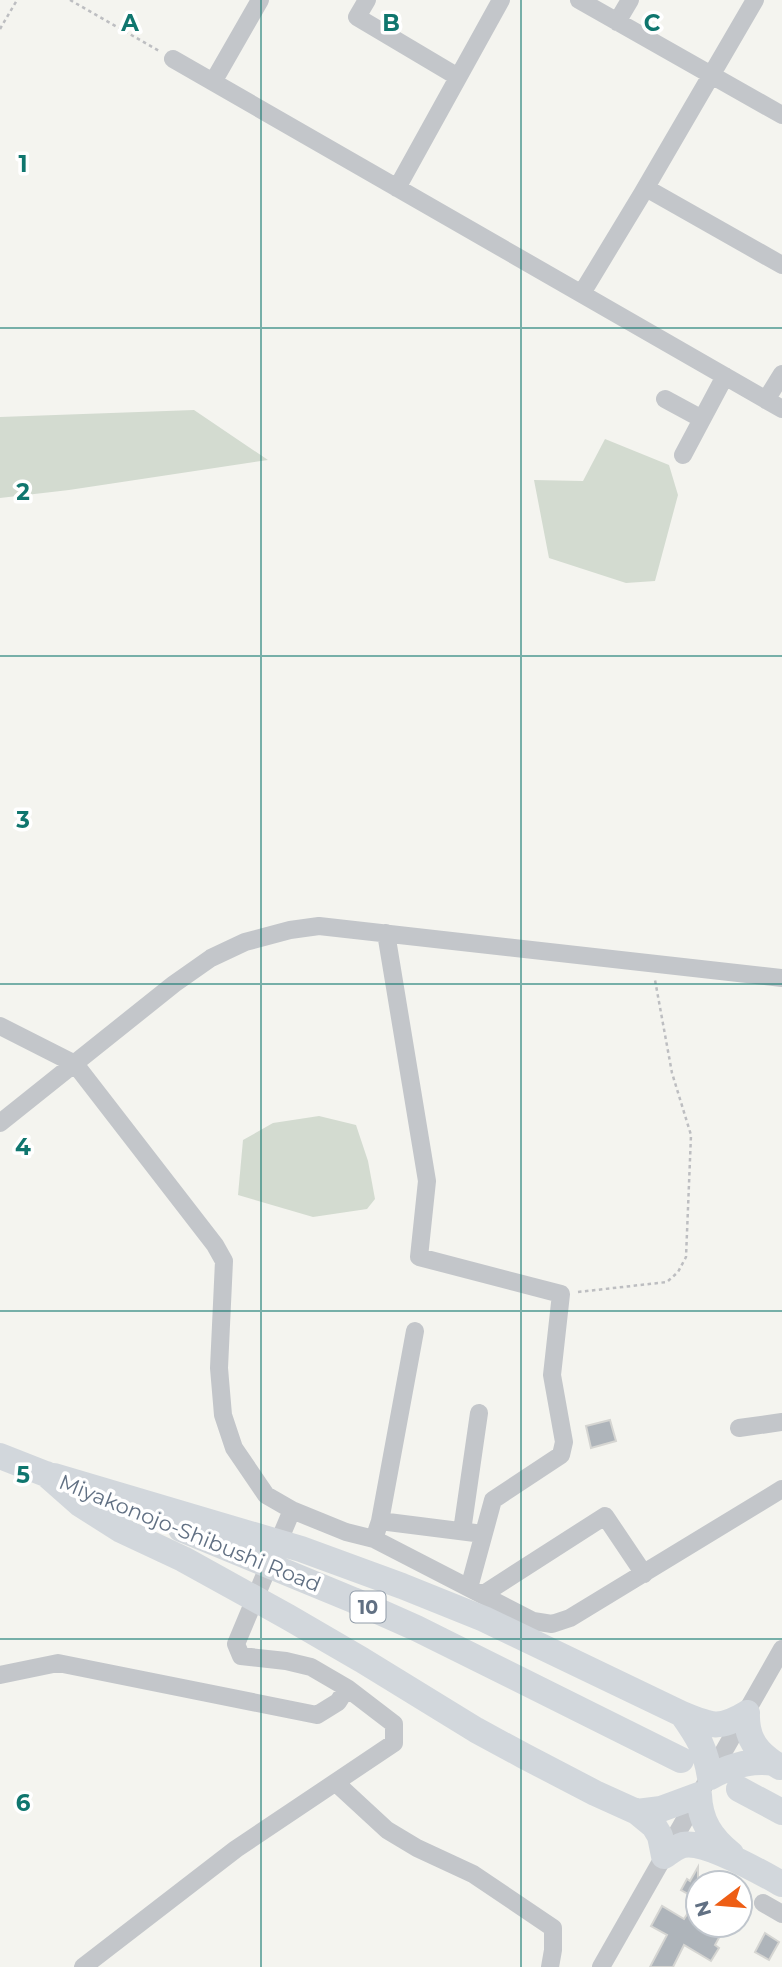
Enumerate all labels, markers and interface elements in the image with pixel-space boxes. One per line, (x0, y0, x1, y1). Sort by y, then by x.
text: A (120, 9, 139, 37)
text: B (382, 9, 400, 37)
text: C (644, 9, 661, 37)
text: 1 (18, 150, 28, 178)
text: 2 (16, 478, 30, 506)
text: 3 (15, 806, 30, 834)
text: 4 (15, 1133, 31, 1161)
text: 5 (16, 1461, 30, 1489)
street label: Miyakonojo-Shibushi Road (56, 1469, 324, 1597)
road number: 10 (350, 1592, 386, 1623)
text: 6 (16, 1789, 31, 1817)
north arrow (684, 1869, 754, 1939)
text: N (690, 1898, 716, 1919)

